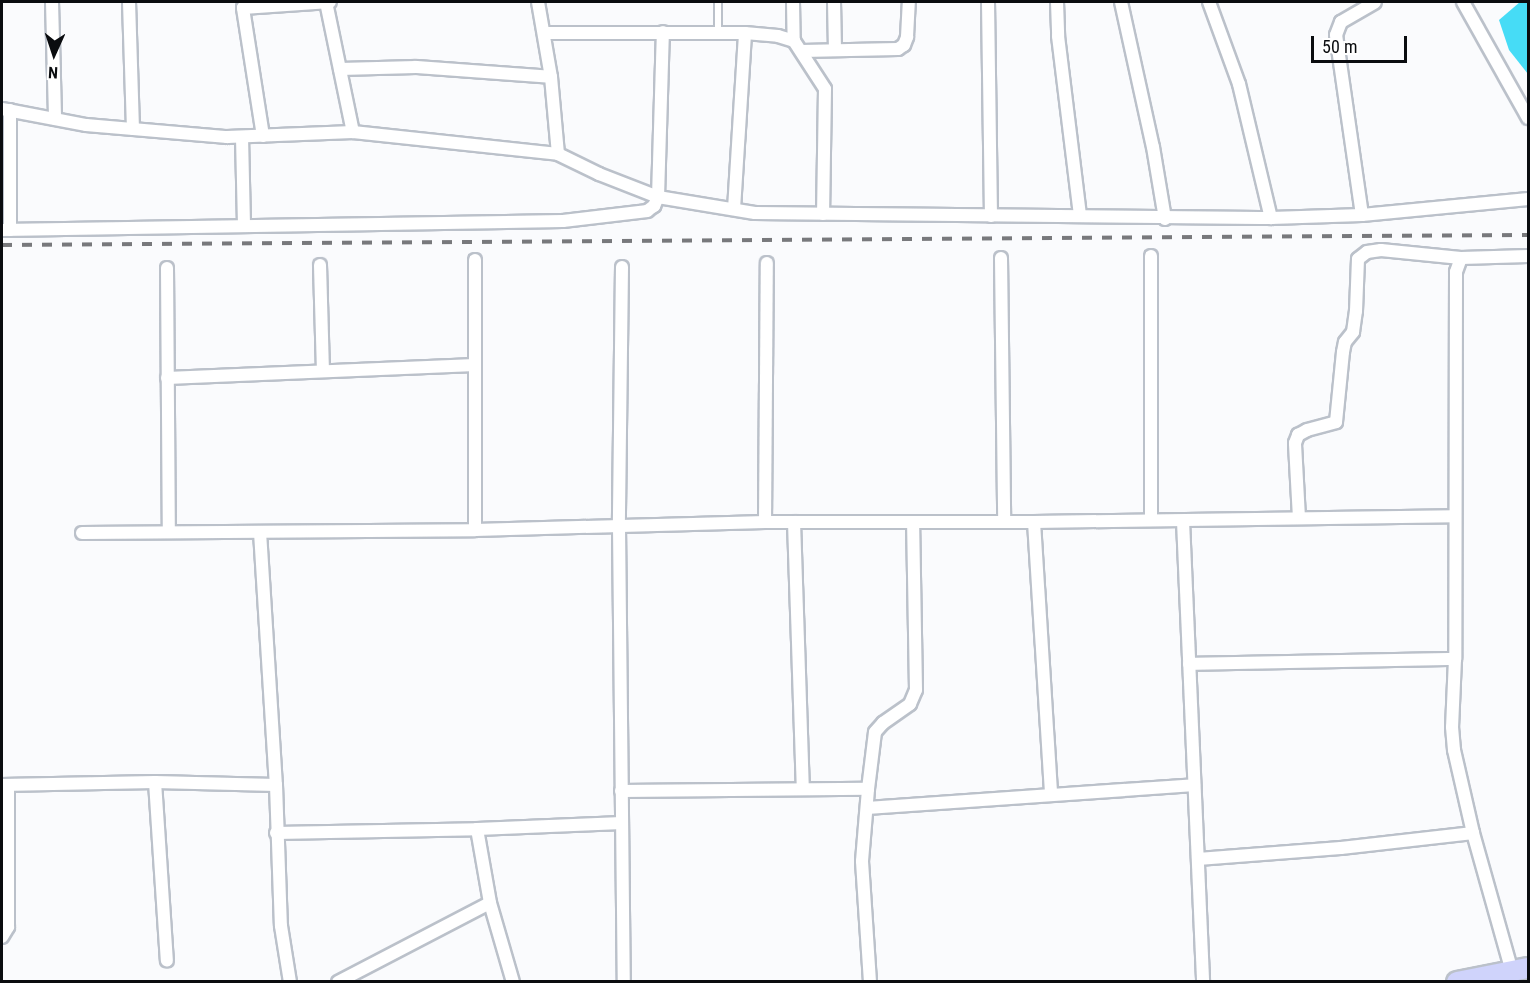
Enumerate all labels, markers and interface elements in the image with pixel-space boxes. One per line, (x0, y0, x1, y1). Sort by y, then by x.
north arrow (24, 24, 84, 84)
scale bar (1314, 24, 1410, 62)
text: 50 m (1322, 36, 1357, 57)
text: N (48, 63, 58, 82)

